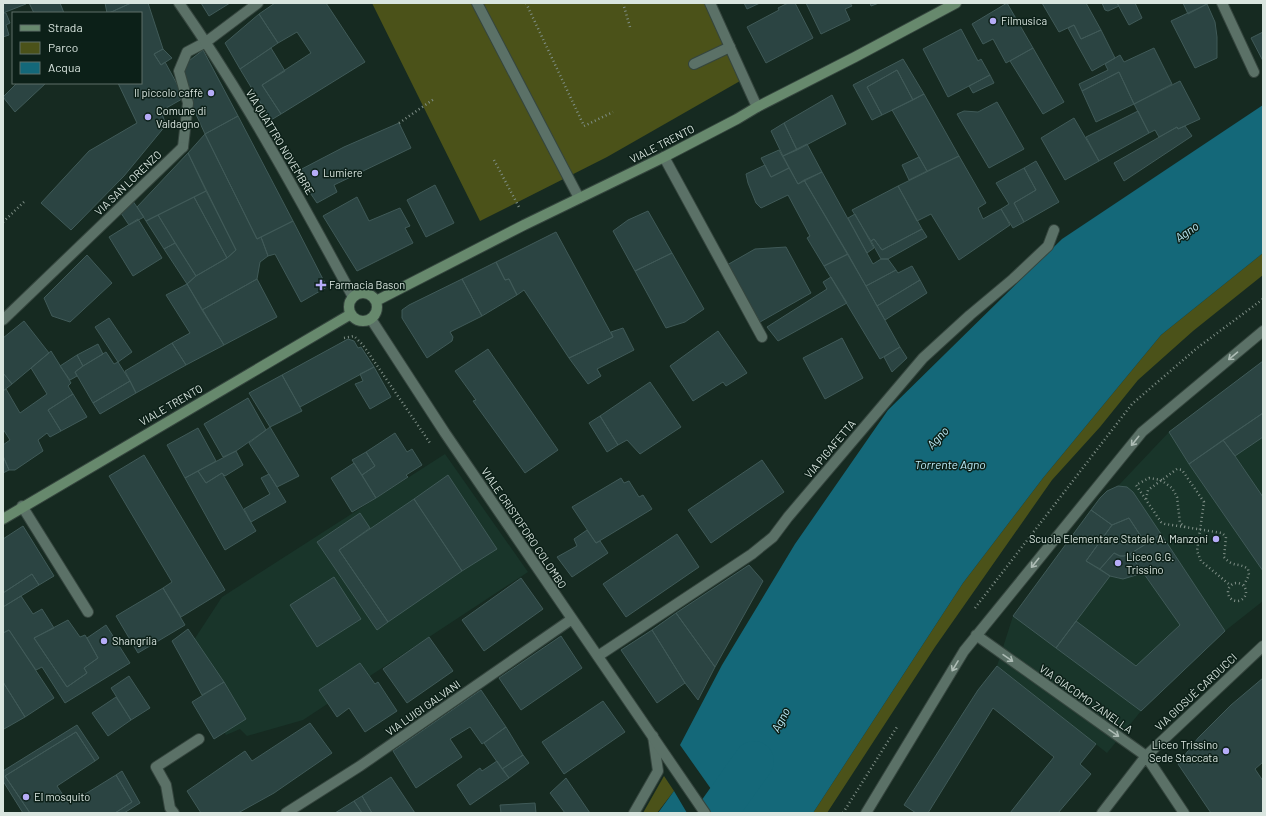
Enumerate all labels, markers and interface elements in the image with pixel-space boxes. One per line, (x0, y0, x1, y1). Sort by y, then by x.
legend (12, 12, 142, 84)
place label: Filmusica (1001, 14, 1047, 27)
marker: Filmusica (988, 16, 998, 26)
text: Strada (48, 20, 83, 34)
text: Parco (48, 40, 78, 54)
text: Acqua (48, 60, 81, 74)
place label: Il piccolo caffè (134, 86, 203, 99)
street label: VIA QUATTRO NOVEMBRE (244, 86, 317, 197)
marker: Il piccolo caffè (206, 88, 216, 98)
place label: Comune di Valdagno (156, 104, 207, 130)
marker: Comune di Valdagno (143, 112, 153, 122)
street label: VIALE TRENTO (627, 122, 696, 165)
street label: VIA SAN LORENZO (92, 147, 164, 218)
place label: Lumiere (323, 166, 363, 179)
marker: Lumiere (310, 168, 320, 178)
water label: Agno (1172, 218, 1201, 244)
place label: Farmacia Bason (329, 278, 405, 291)
marker: Farmacia Bason (316, 280, 326, 290)
one-way arrow (1228, 351, 1238, 360)
street label: VIALE TRENTO (137, 381, 205, 428)
street label: VIA PIGAFETTA (801, 417, 858, 481)
water label: Agno (923, 423, 951, 451)
one-way arrow (1131, 436, 1140, 446)
water label: Torrente Agno (914, 457, 986, 471)
street label: VIALE CRISTOFORO COLOMBO (479, 465, 570, 591)
place label: Scuola Elementare Statale A. Manzoni (1029, 532, 1208, 545)
marker: Scuola Elementare Statale A. Manzoni (1211, 534, 1221, 544)
place label: Liceo G.G. Trissino (1126, 550, 1174, 576)
one-way arrow (1030, 558, 1039, 569)
marker: Liceo G.G. Trissino (1113, 558, 1123, 568)
place label: Shangrila (112, 634, 157, 647)
marker: Shangrila (99, 636, 109, 646)
street label: VIA GIOSUÈ CARDUCCI (1152, 650, 1239, 733)
one-way arrow (1002, 654, 1013, 662)
one-way arrow (951, 660, 959, 671)
street label: VIA GIACOMO ZANELLA (1037, 661, 1136, 736)
street label: VIA LUIGI GALVANI (383, 677, 462, 738)
water label: Agno (768, 705, 792, 734)
one-way arrow (1108, 729, 1119, 737)
place label: Liceo Trissino Sede Staccata (1149, 738, 1218, 764)
marker: Liceo Trissino Sede Staccata (1221, 746, 1231, 756)
place label: El mosquito (34, 790, 90, 803)
marker: El mosquito (21, 792, 31, 802)

